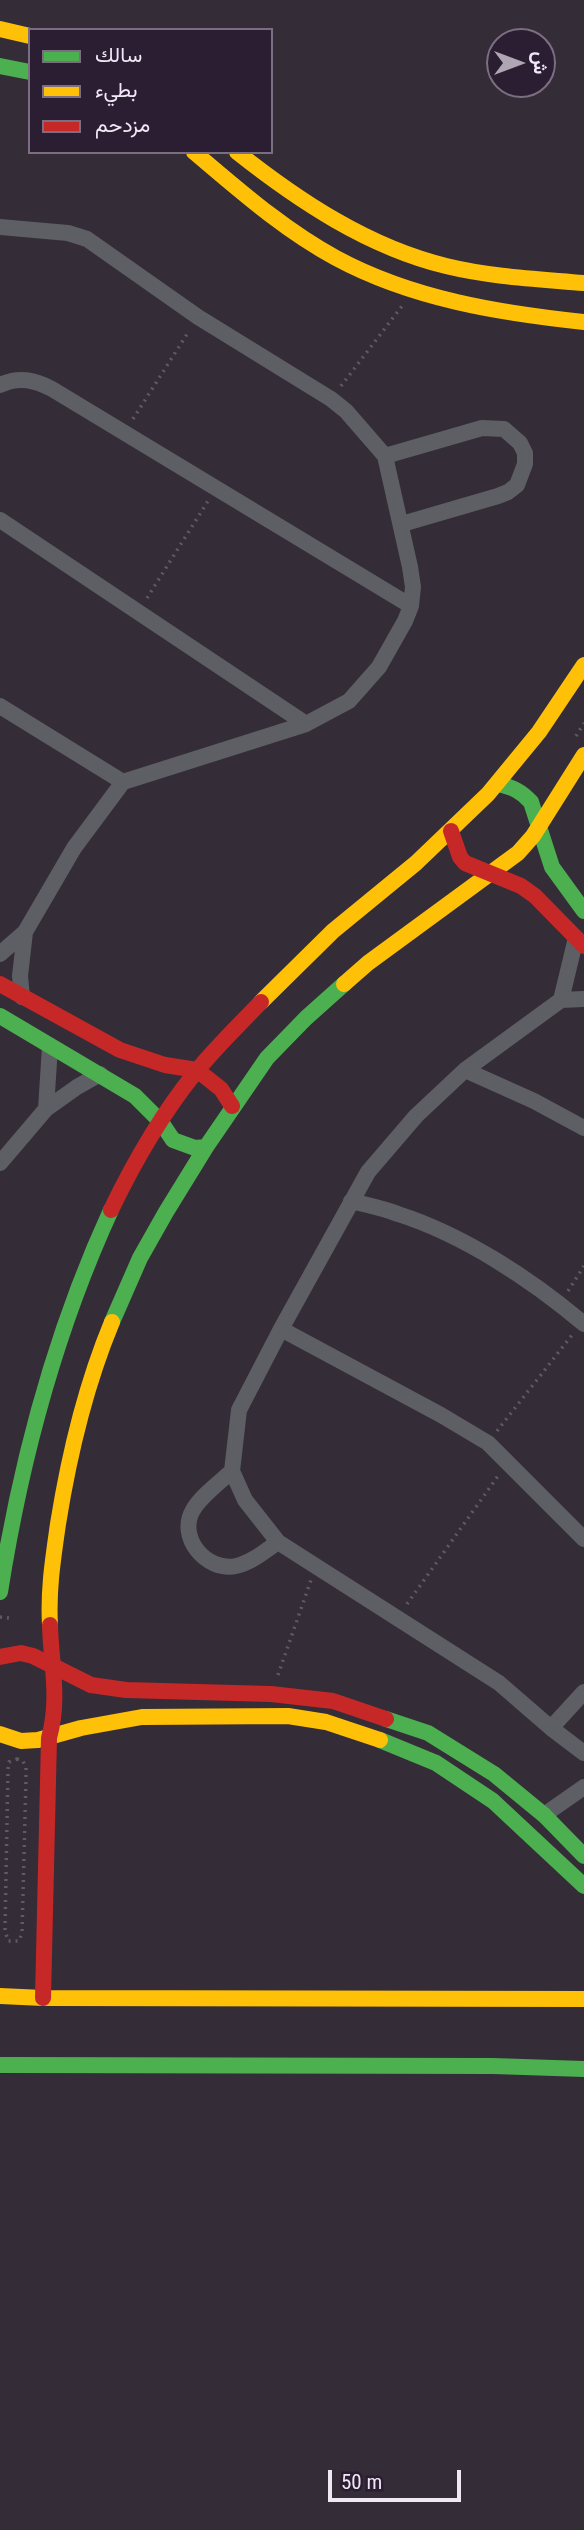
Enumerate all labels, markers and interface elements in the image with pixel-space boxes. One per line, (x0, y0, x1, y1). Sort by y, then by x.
legend (28, 28, 273, 154)
north arrow (486, 28, 556, 98)
text: سالك (95, 43, 142, 67)
text: ش (529, 52, 552, 74)
text: بطيء (95, 78, 138, 102)
text: مزدحم (95, 113, 150, 137)
scale bar (332, 2456, 465, 2500)
text: 50 m (341, 2470, 382, 2494)

